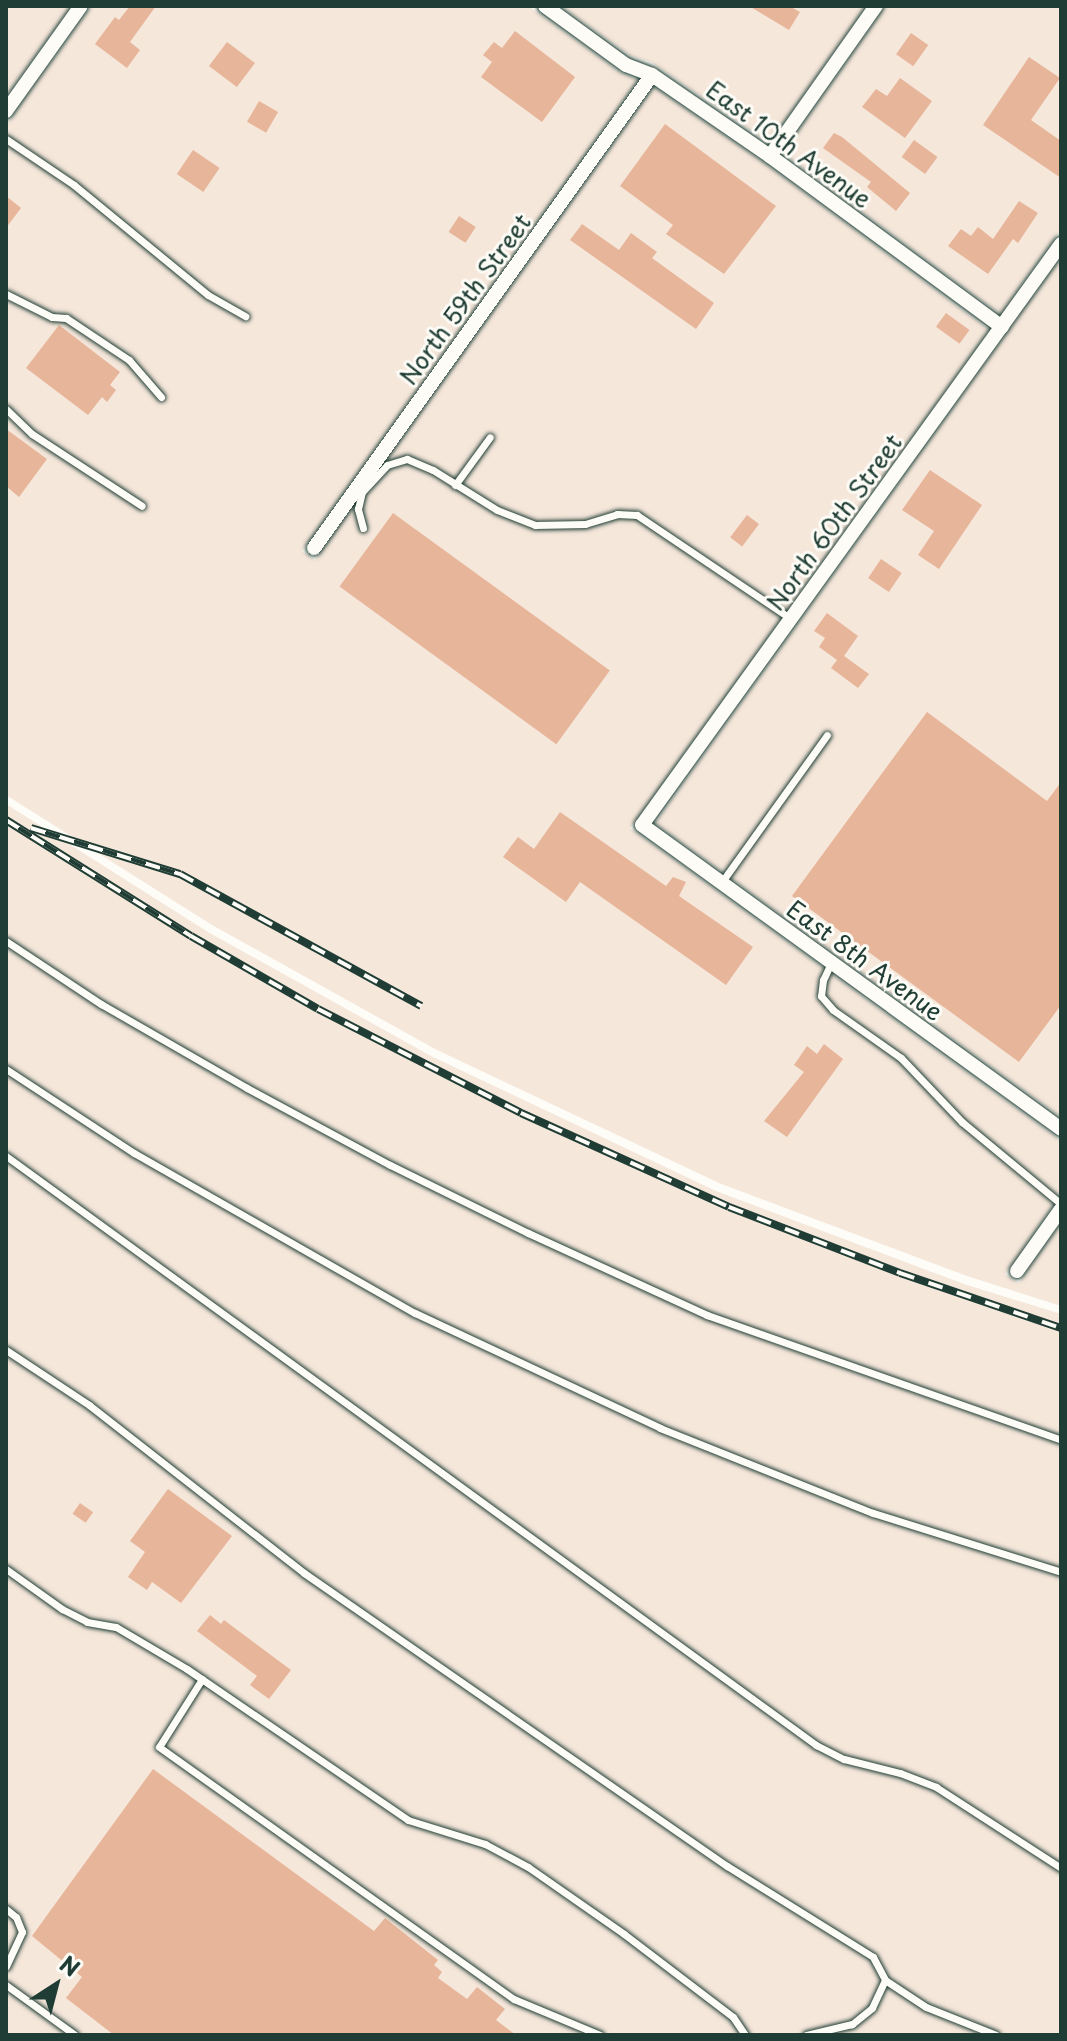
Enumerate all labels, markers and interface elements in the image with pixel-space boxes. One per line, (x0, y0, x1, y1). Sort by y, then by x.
street label: East 10th Avenue (700, 74, 878, 214)
street label: North 59th Street (393, 207, 537, 391)
street label: North 60th Street (760, 428, 908, 616)
street label: East 8th Avenue (781, 893, 949, 1027)
north arrow (16, 1945, 96, 2025)
text: N (54, 1947, 87, 1984)

